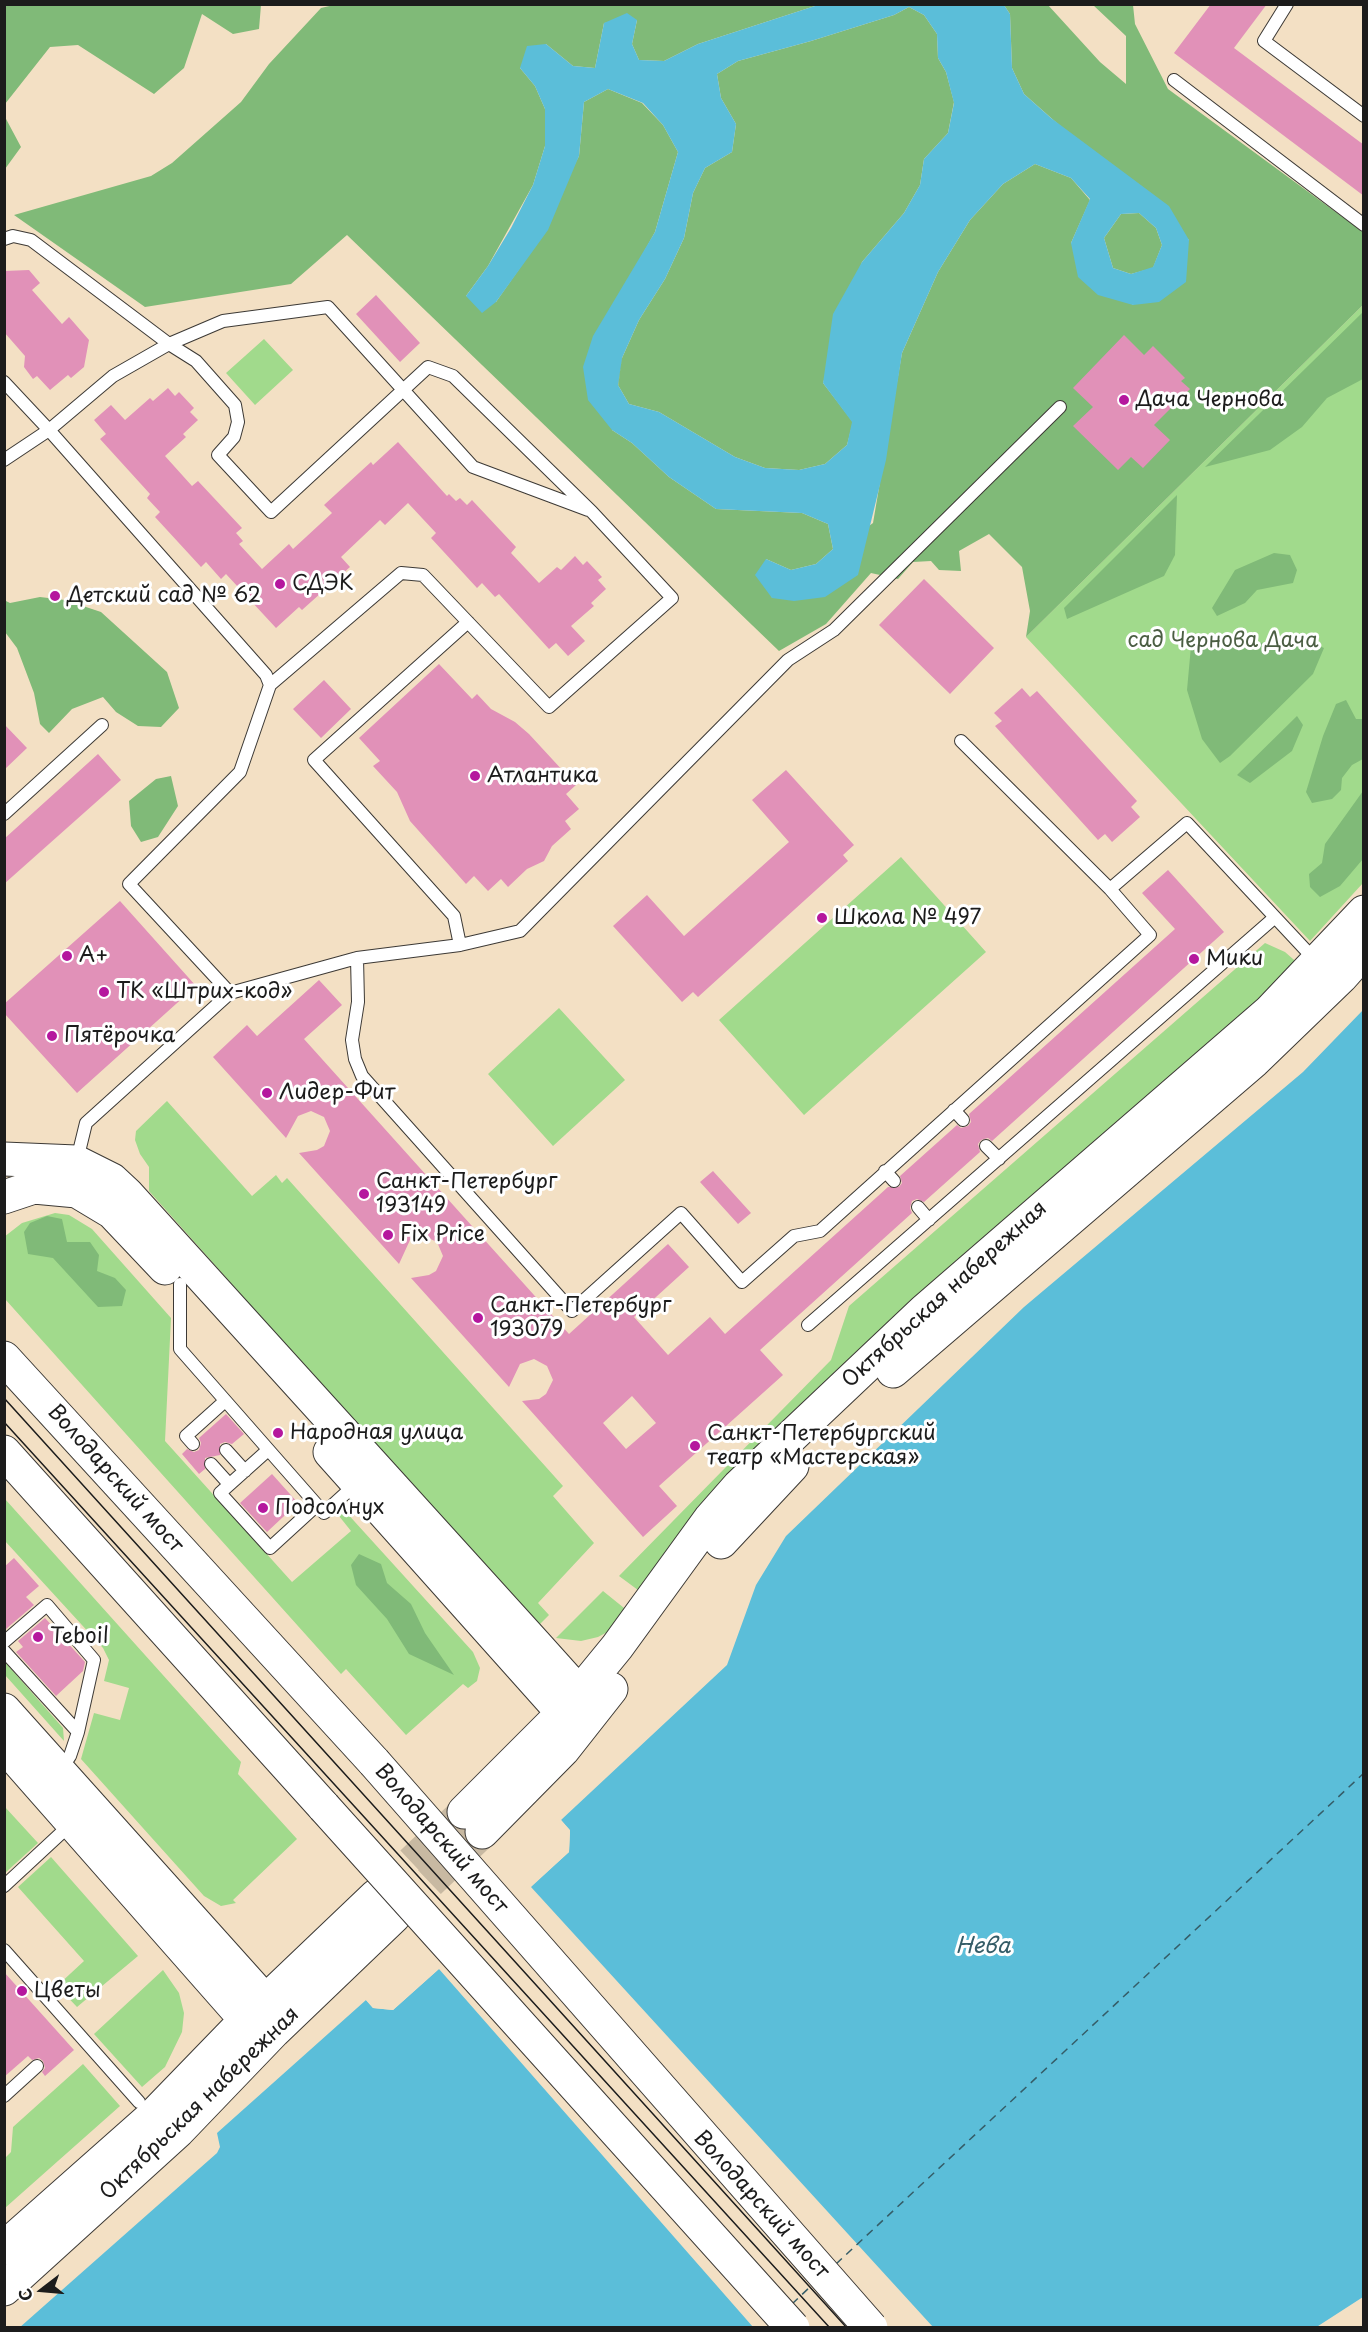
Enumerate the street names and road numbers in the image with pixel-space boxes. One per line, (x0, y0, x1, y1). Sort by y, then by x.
street label: Октябрьская набережная (837, 1196, 1053, 1394)
street label: Володарский мост (42, 1400, 188, 1558)
street label: Володарский мост (369, 1759, 513, 1919)
street label: Октябрьская набережная (95, 2002, 305, 2206)
street label: Володарский мост (688, 2126, 834, 2284)

